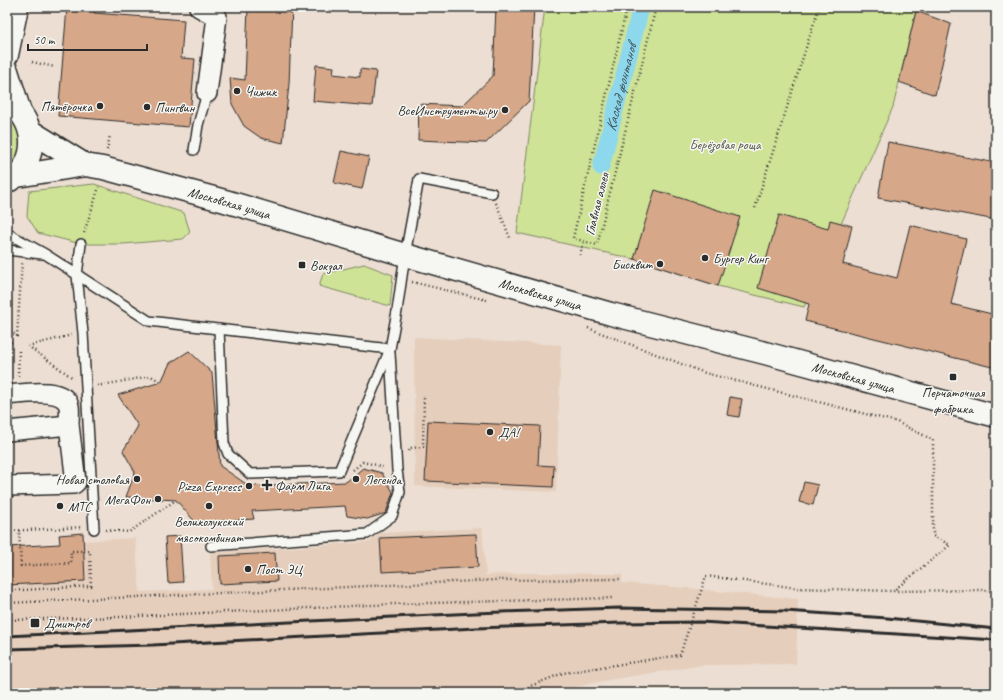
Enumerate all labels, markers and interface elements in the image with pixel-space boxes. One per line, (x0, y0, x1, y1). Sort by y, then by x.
scale bar (28, 26, 147, 52)
text: 50 m (34, 32, 56, 48)
water label: Каскад фонтанов (601, 37, 642, 133)
place label: Чижик (245, 83, 278, 100)
marker: Чижик (232, 86, 242, 96)
place label: Пятёрочка (41, 98, 93, 115)
place label: Пингвин (155, 99, 196, 116)
marker: Пятёрочка (95, 101, 105, 111)
marker: Пингвин (142, 102, 152, 112)
place label: ВсеИнструменты.ру (397, 102, 498, 119)
marker: ВсеИнструменты.ру (500, 105, 510, 115)
park label: Берёзовая роща (689, 136, 762, 153)
street label: Главная аллея (581, 170, 613, 237)
street label: Московская улица (186, 183, 273, 223)
place label: Бургер Кинг (713, 250, 770, 267)
marker: Бургер Кинг (700, 253, 710, 263)
place label: Бисквит (612, 256, 653, 273)
place label: Вокзал (310, 257, 343, 274)
marker: Бисквит (655, 259, 665, 269)
marker: Вокзал (297, 260, 307, 270)
street label: Московская улица (497, 274, 584, 314)
street label: Московская улица (810, 358, 897, 397)
marker: Перчаточная фабрика (948, 372, 958, 382)
place label: Перчаточная фабрика (922, 384, 986, 417)
place label: ДА! (498, 424, 521, 441)
marker: ДА! (485, 427, 495, 437)
place label: Новая столовая (56, 471, 130, 488)
place label: Легенда (364, 471, 402, 488)
marker: Новая столовая (132, 474, 142, 484)
marker: Легенда (351, 474, 361, 484)
place label: Фарм Лига (275, 477, 332, 494)
place label: Pizza Express (177, 478, 242, 495)
marker: Фарм Лига (262, 480, 272, 490)
marker: Pizza Express (244, 481, 254, 491)
place label: МегаФон (105, 491, 151, 508)
marker: МегаФон (153, 494, 163, 504)
place label: МТС (68, 498, 93, 515)
marker: МТС (55, 501, 65, 511)
marker: Великолукский мясокомбинат (204, 501, 214, 511)
place label: Великолукский мясокомбинат (174, 513, 245, 546)
place label: Пост ЭЦ (256, 561, 304, 578)
marker: Пост ЭЦ (243, 564, 253, 574)
place label: Дмитров (44, 615, 93, 632)
marker: Дмитров (29, 617, 41, 629)

